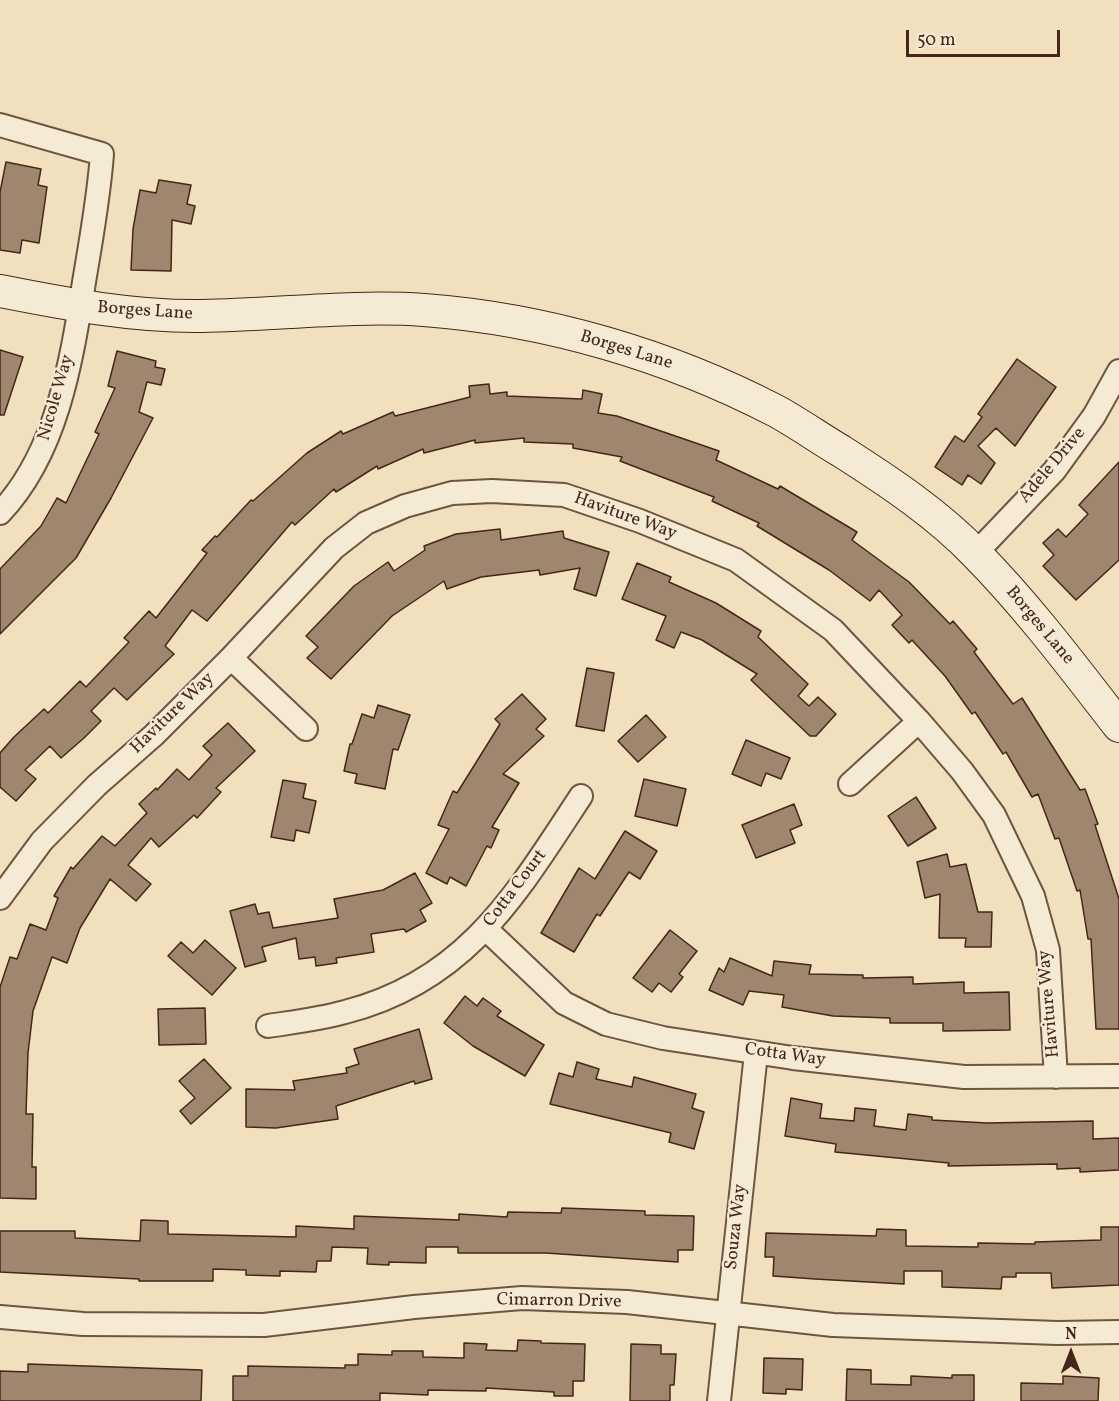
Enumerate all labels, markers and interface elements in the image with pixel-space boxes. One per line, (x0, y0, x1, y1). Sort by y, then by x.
scale bar (909, 18, 1064, 56)
text: 50 m (917, 28, 956, 53)
street label: Borges Lane (97, 298, 193, 326)
street label: Borges Lane (577, 327, 675, 375)
street label: Nicole Way (34, 352, 80, 444)
street label: Adele Drive (1015, 424, 1091, 508)
street label: Haviture Way (571, 488, 679, 546)
street label: Borges Lane (1000, 582, 1078, 670)
street label: Haviture Way (127, 669, 219, 759)
street label: Cotta Court (480, 846, 552, 932)
street label: Haviture Way (1035, 949, 1065, 1059)
street label: Cotta Way (743, 1040, 827, 1072)
street label: Souza Way (722, 1183, 752, 1271)
street label: Cimarron Drive (496, 1290, 622, 1314)
north arrow (1041, 1323, 1101, 1383)
text: N (1065, 1324, 1077, 1346)

